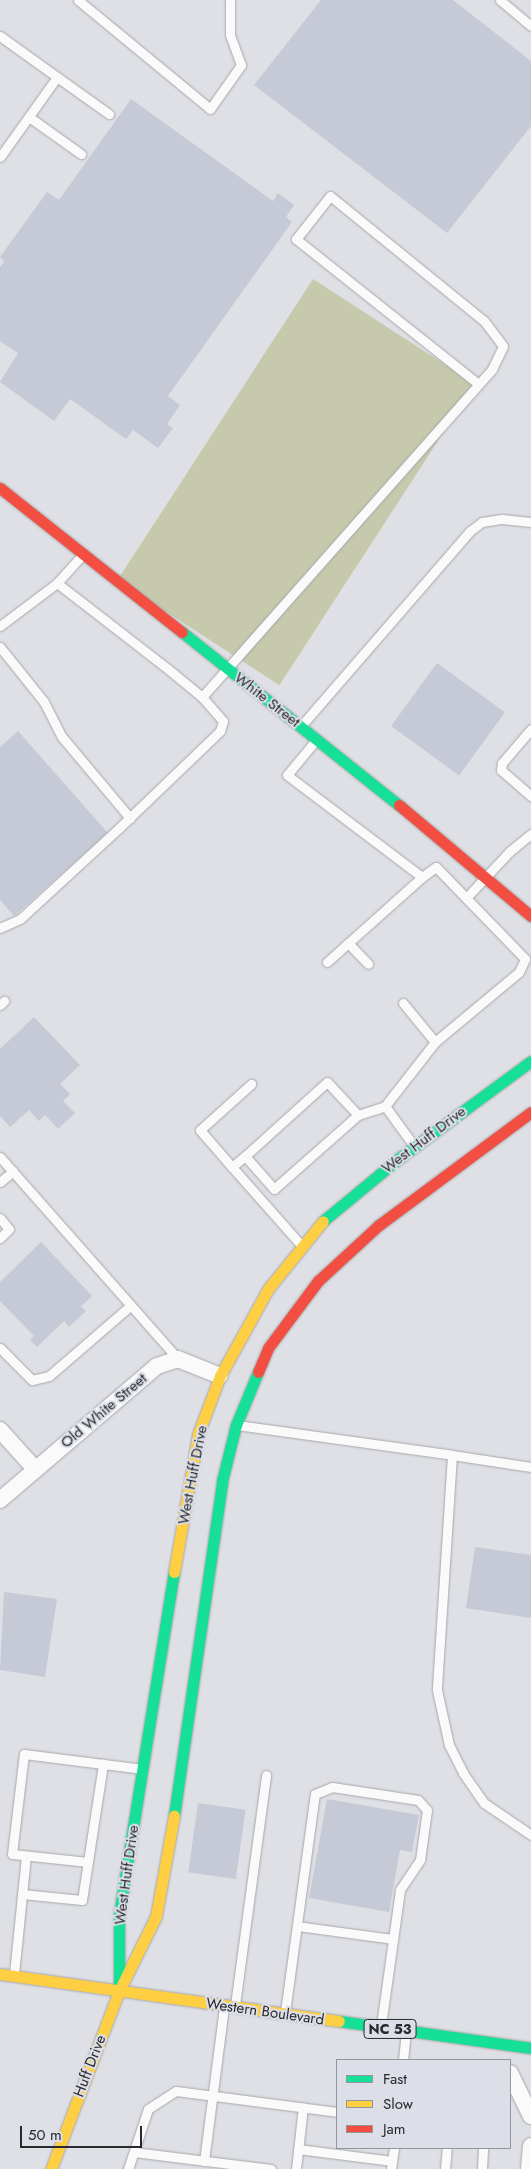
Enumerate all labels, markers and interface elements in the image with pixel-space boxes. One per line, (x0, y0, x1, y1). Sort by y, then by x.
street label: White Street (231, 669, 303, 731)
street label: West Huff Drive (378, 1103, 470, 1177)
street label: Old White Street (57, 1370, 151, 1452)
street label: West Huff Drive (175, 1424, 211, 1526)
street label: West Huff Drive (111, 1824, 143, 1926)
street label: Western Boulevard (205, 1995, 325, 2029)
road number: NC 53 (362, 2018, 418, 2040)
street label: Huff Drive (70, 2032, 110, 2100)
legend (336, 2059, 511, 2149)
text: Fast (383, 2068, 407, 2090)
text: Slow (383, 2093, 413, 2115)
scale bar (22, 2116, 145, 2148)
text: Jam (383, 2118, 406, 2140)
text: 50 m (28, 2124, 62, 2146)

